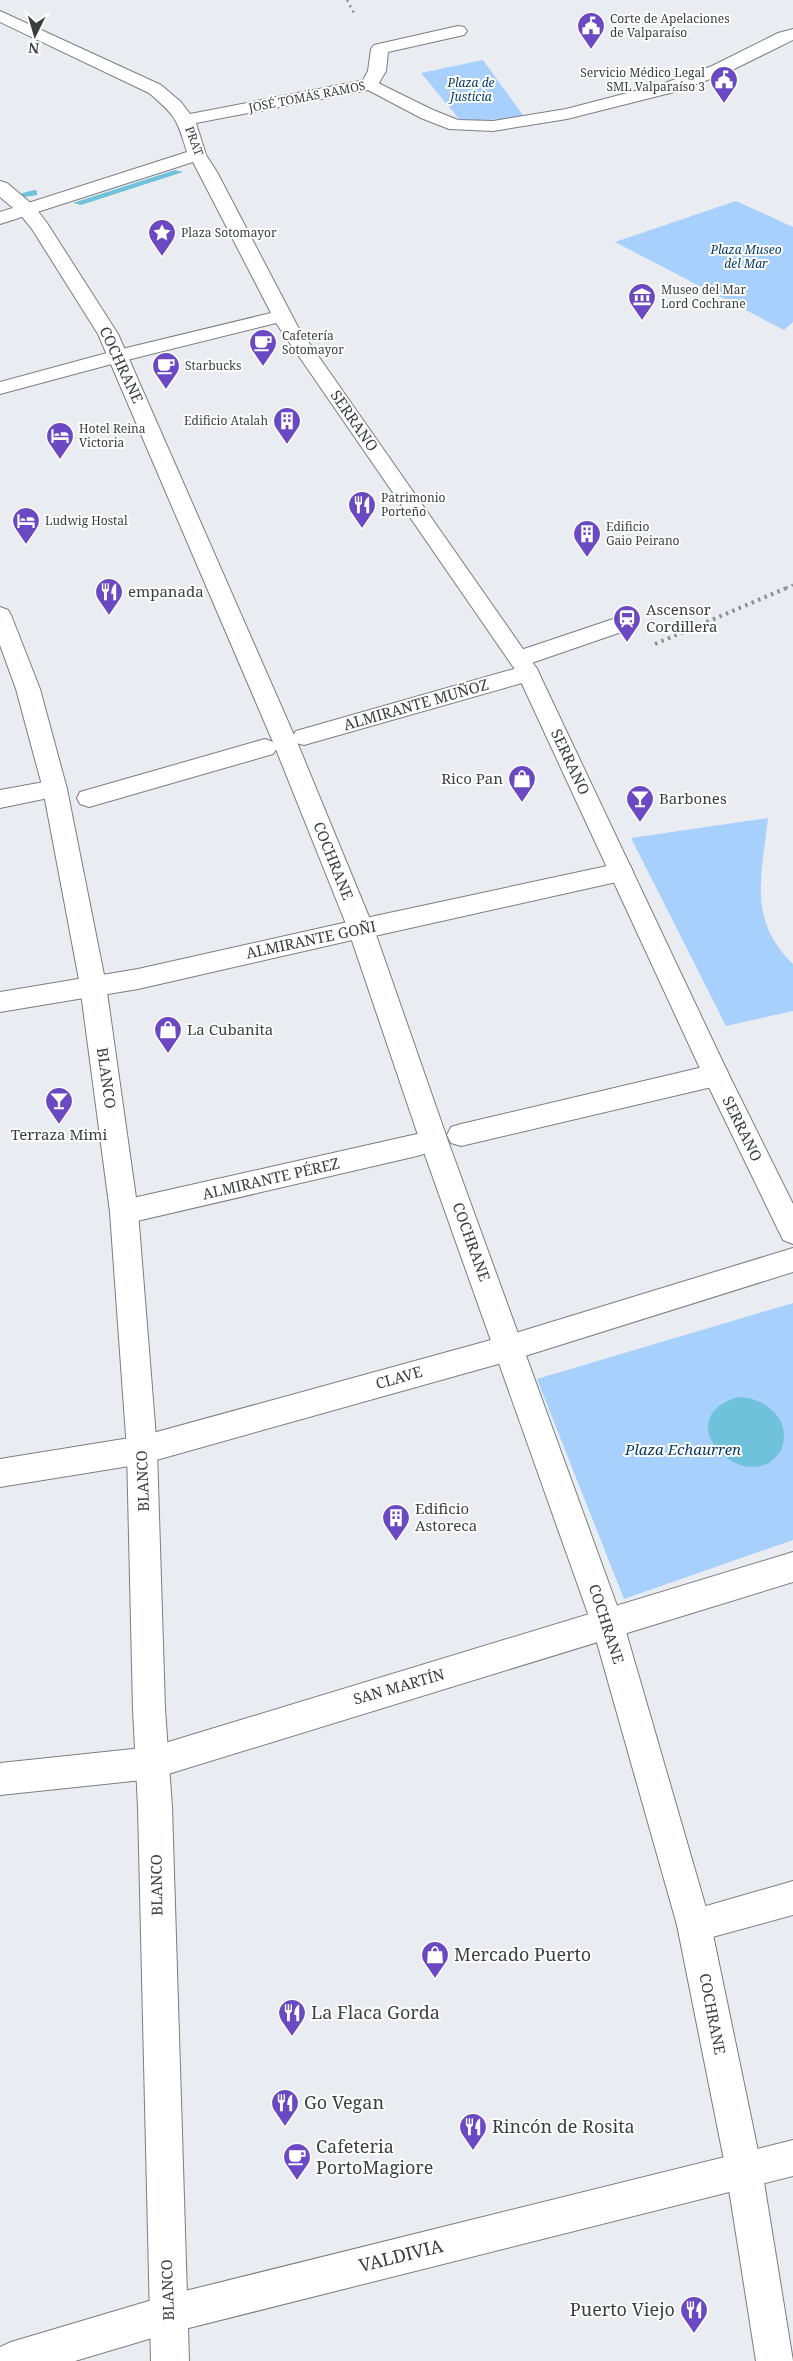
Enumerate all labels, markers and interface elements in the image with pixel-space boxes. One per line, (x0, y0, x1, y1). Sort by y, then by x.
north arrow (10, 10, 60, 60)
place label: Corte de Apelaciones de Valparaíso (610, 10, 730, 41)
public building icon: Corte de Apelaciones de Valparaíso (576, 11, 606, 50)
text: N (27, 39, 40, 58)
place label: Servicio Médico Legal SML Valparaíso 3 (580, 64, 705, 95)
public building icon: Servicio Médico Legal SML Valparaíso 3 (709, 65, 739, 104)
park label: Plaza de Justicia (446, 74, 495, 105)
street label: JOSÉ TOMÁS RAMOS (246, 77, 367, 116)
street label: PRAT (181, 124, 208, 159)
place icon: Plaza Sotomayor (147, 218, 177, 257)
place label: Plaza Sotomayor (181, 224, 277, 241)
park label: Plaza Museo del Mar (709, 241, 782, 272)
place label: Museo del Mar Lord Cochrane (661, 281, 746, 312)
museum icon: Museo del Mar Lord Cochrane (627, 282, 657, 321)
street label: COCHRANE (95, 323, 148, 406)
place label: Cafetería Sotomayor (282, 327, 344, 358)
cafe icon: Cafetería Sotomayor (248, 328, 278, 367)
cafe icon: Starbucks (151, 351, 181, 390)
place label: Starbucks (185, 357, 242, 374)
street label: SERRANO (326, 386, 383, 455)
building icon: Edificio Atalah (272, 406, 302, 445)
place label: Edificio Atalah (184, 412, 268, 429)
place label: Hotel Reina Victoria (79, 420, 146, 451)
hotel icon: Hotel Reina Victoria (45, 421, 75, 460)
place label: Patrimonio Porteño (381, 489, 446, 520)
restaurant icon: Patrimonio Porteño (347, 490, 377, 529)
hotel icon: Ludwig Hostal (11, 506, 41, 545)
place label: Ludwig Hostal (45, 512, 128, 529)
place label: Edificio Gaio Peirano (606, 518, 680, 549)
building icon: Edificio Gaio Peirano (572, 519, 602, 558)
restaurant icon: empanada (94, 577, 124, 616)
place label: empanada (128, 581, 204, 601)
place label: Ascensor Cordillera (646, 599, 717, 636)
station icon: Ascensor Cordillera (612, 604, 642, 643)
street label: ALMIRANTE MUÑOZ (341, 674, 491, 734)
street label: SERRANO (547, 725, 595, 798)
shop icon: Rico Pan (507, 764, 537, 803)
place label: Rico Pan (441, 768, 503, 788)
bar icon: Barbones (625, 784, 655, 823)
place label: Barbones (659, 788, 727, 808)
street label: COCHRANE (309, 819, 359, 903)
street label: ALMIRANTE GOÑI (244, 915, 378, 963)
shop icon: La Cubanita (153, 1015, 183, 1054)
place label: La Cubanita (187, 1019, 273, 1039)
street label: BLANCO (93, 1046, 121, 1110)
bar icon: Terraza Mimi (44, 1086, 74, 1125)
street label: SERRANO (718, 1093, 767, 1165)
place label: Terraza Mimi (11, 1124, 107, 1144)
street label: ALMIRANTE PÉREZ (200, 1152, 341, 1204)
street label: COCHRANE (448, 1199, 495, 1284)
street label: CLAVE (373, 1361, 424, 1393)
park label: Plaza Echaurren (624, 1439, 741, 1459)
street label: BLANCO (131, 1450, 153, 1512)
place label: Edificio Astoreca (415, 1498, 477, 1535)
building icon: Edificio Astoreca (381, 1503, 411, 1542)
street label: COCHRANE (585, 1581, 629, 1666)
street label: SAN MARTÍN (351, 1663, 447, 1709)
street label: BLANCO (145, 1854, 167, 1916)
shop icon: Mercado Puerto (420, 1940, 450, 1979)
place label: Mercado Puerto (454, 1942, 591, 1966)
street label: COCHRANE (695, 1971, 731, 2056)
restaurant icon: La Flaca Gorda (277, 1998, 307, 2037)
place label: La Flaca Gorda (311, 2000, 440, 2024)
restaurant icon: Go Vegan (270, 2088, 300, 2127)
place label: Go Vegan (304, 2090, 384, 2114)
restaurant icon: Rincón de Rosita (458, 2112, 488, 2151)
place label: Rincón de Rosita (492, 2114, 635, 2138)
place label: Cafeteria PortoMagiore (316, 2134, 433, 2179)
cafe icon: Cafeteria PortoMagiore (282, 2142, 312, 2181)
street label: VALDIVIA (356, 2233, 446, 2277)
street label: BLANCO (156, 2259, 178, 2321)
restaurant icon: Puerto Viejo (679, 2295, 709, 2334)
place label: Puerto Viejo (570, 2297, 675, 2321)

